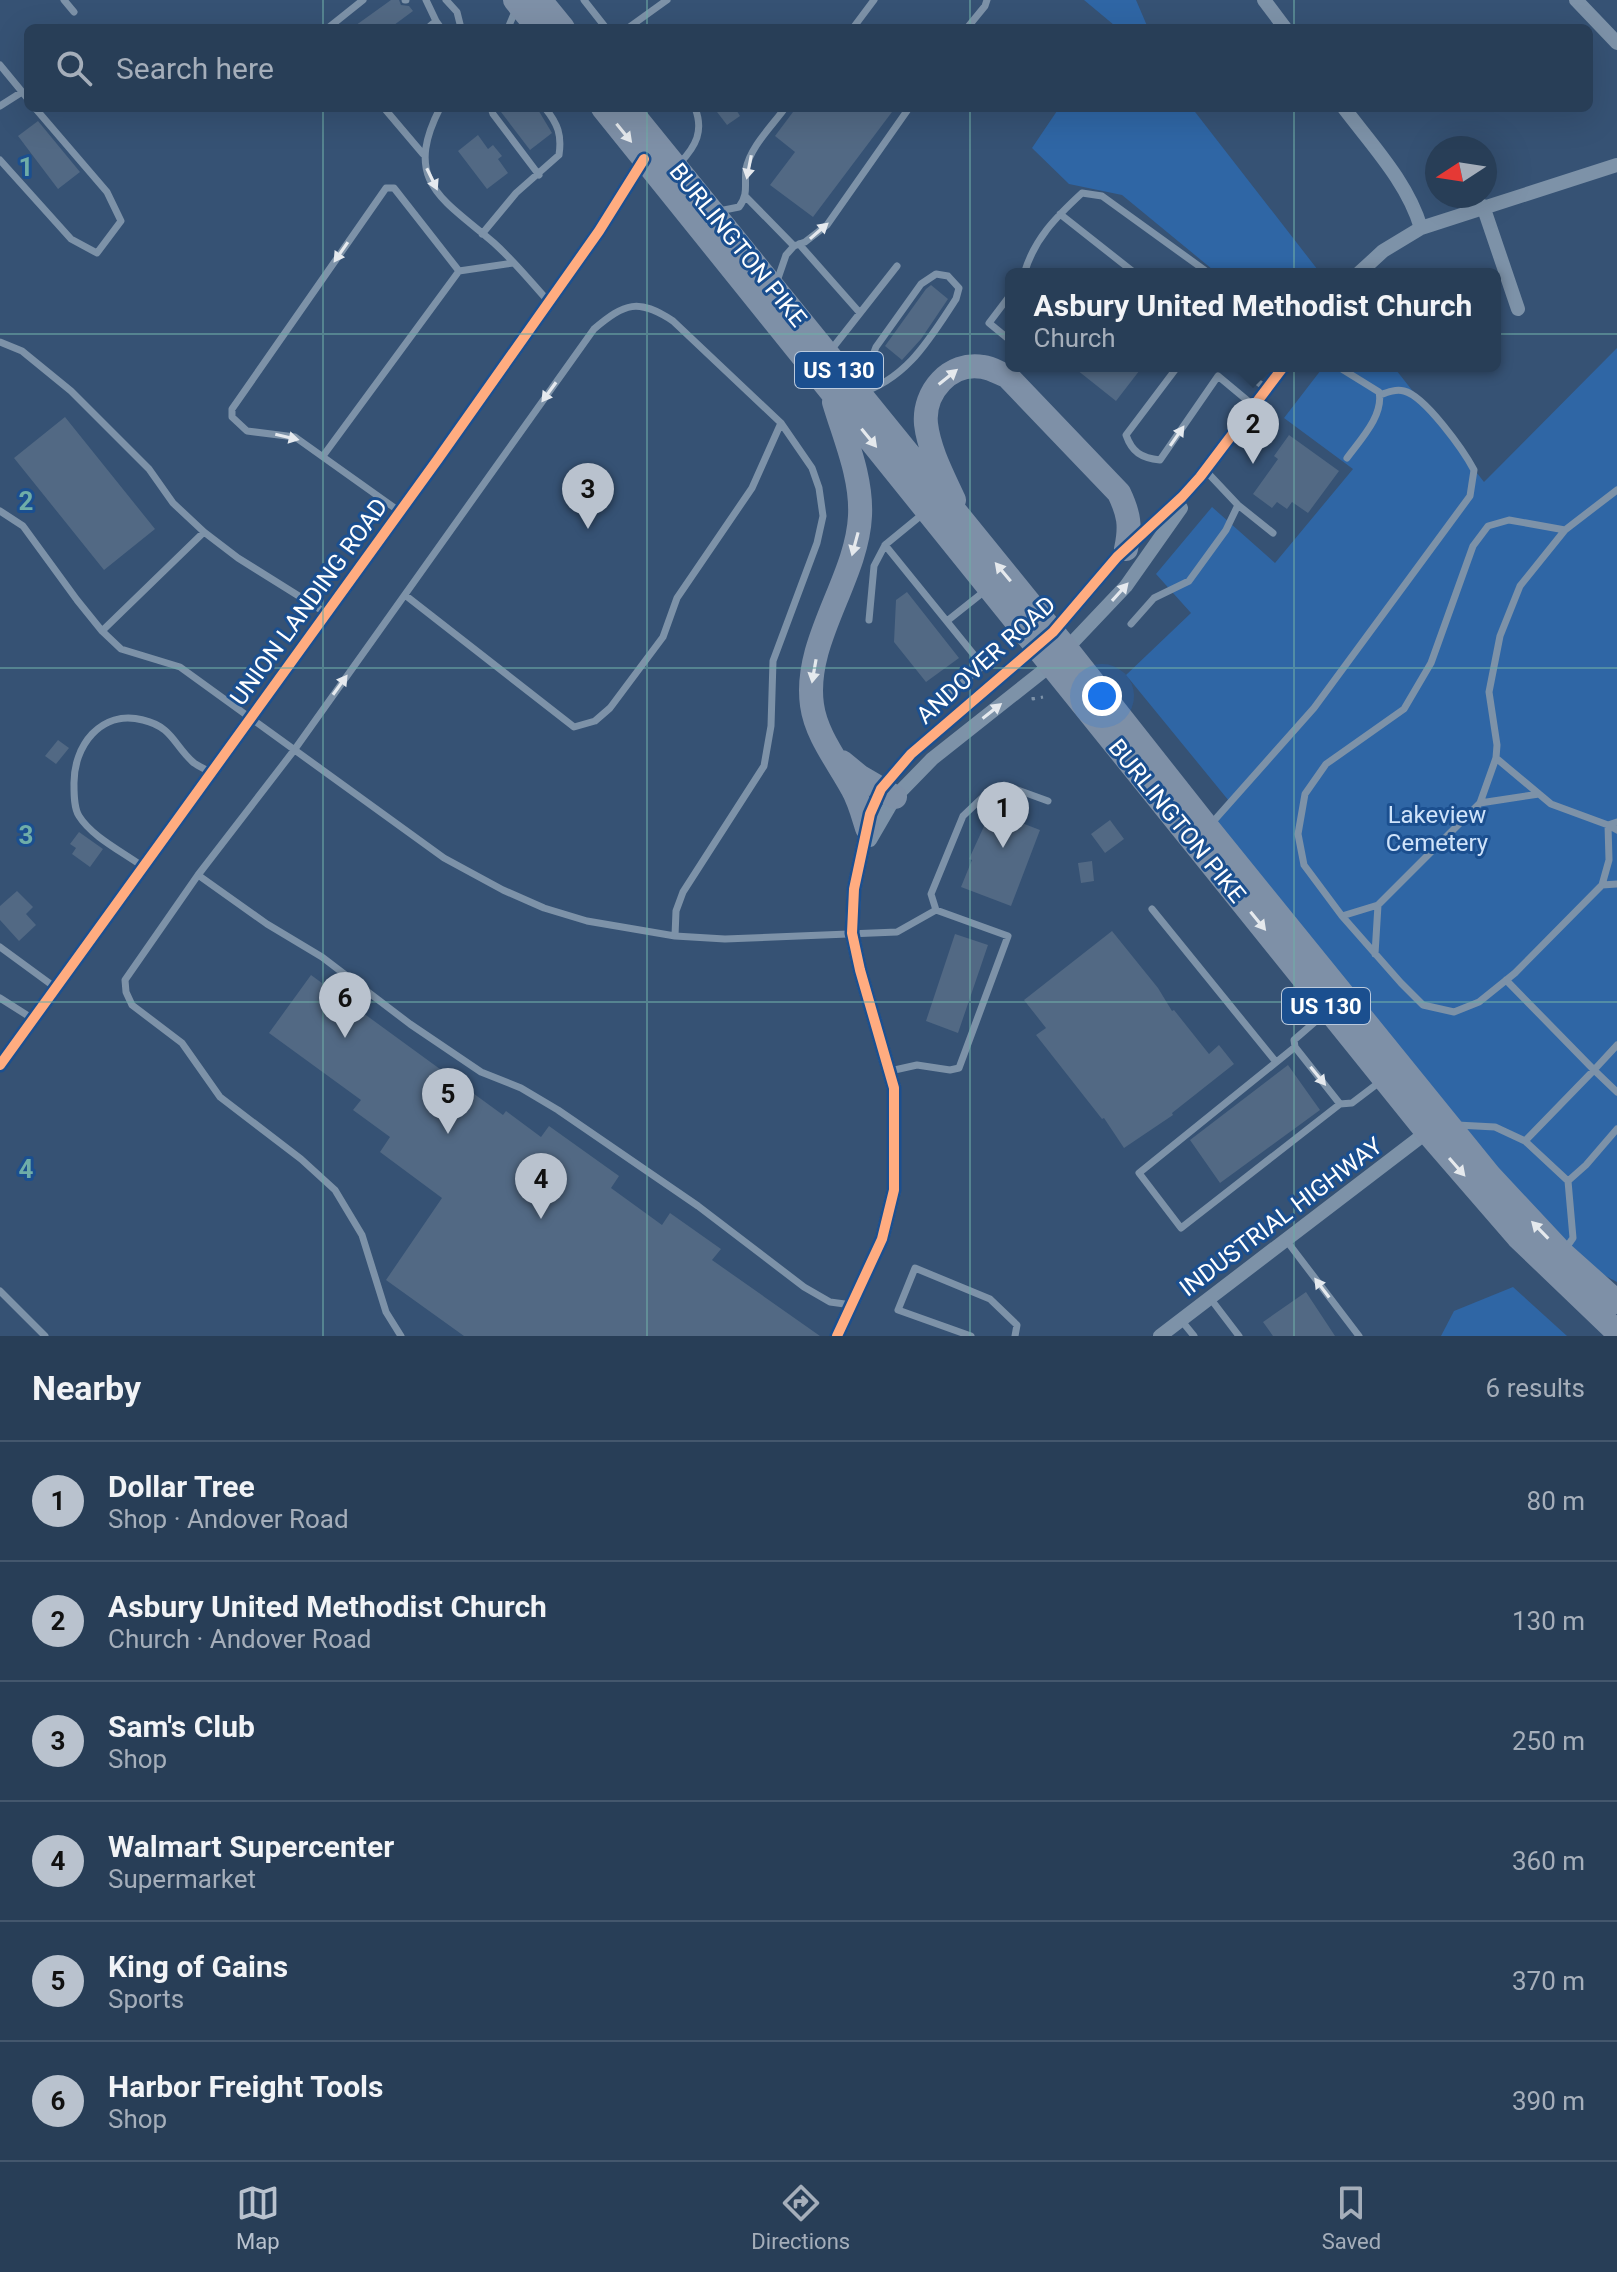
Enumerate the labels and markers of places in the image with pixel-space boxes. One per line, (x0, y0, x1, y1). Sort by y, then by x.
pin: 2 (1227, 398, 1279, 464)
pin: 3 (562, 463, 614, 529)
pin: 1 (977, 782, 1029, 848)
pin: 6 (319, 972, 371, 1038)
pin: 5 (422, 1068, 474, 1134)
pin: 4 (515, 1153, 567, 1219)

